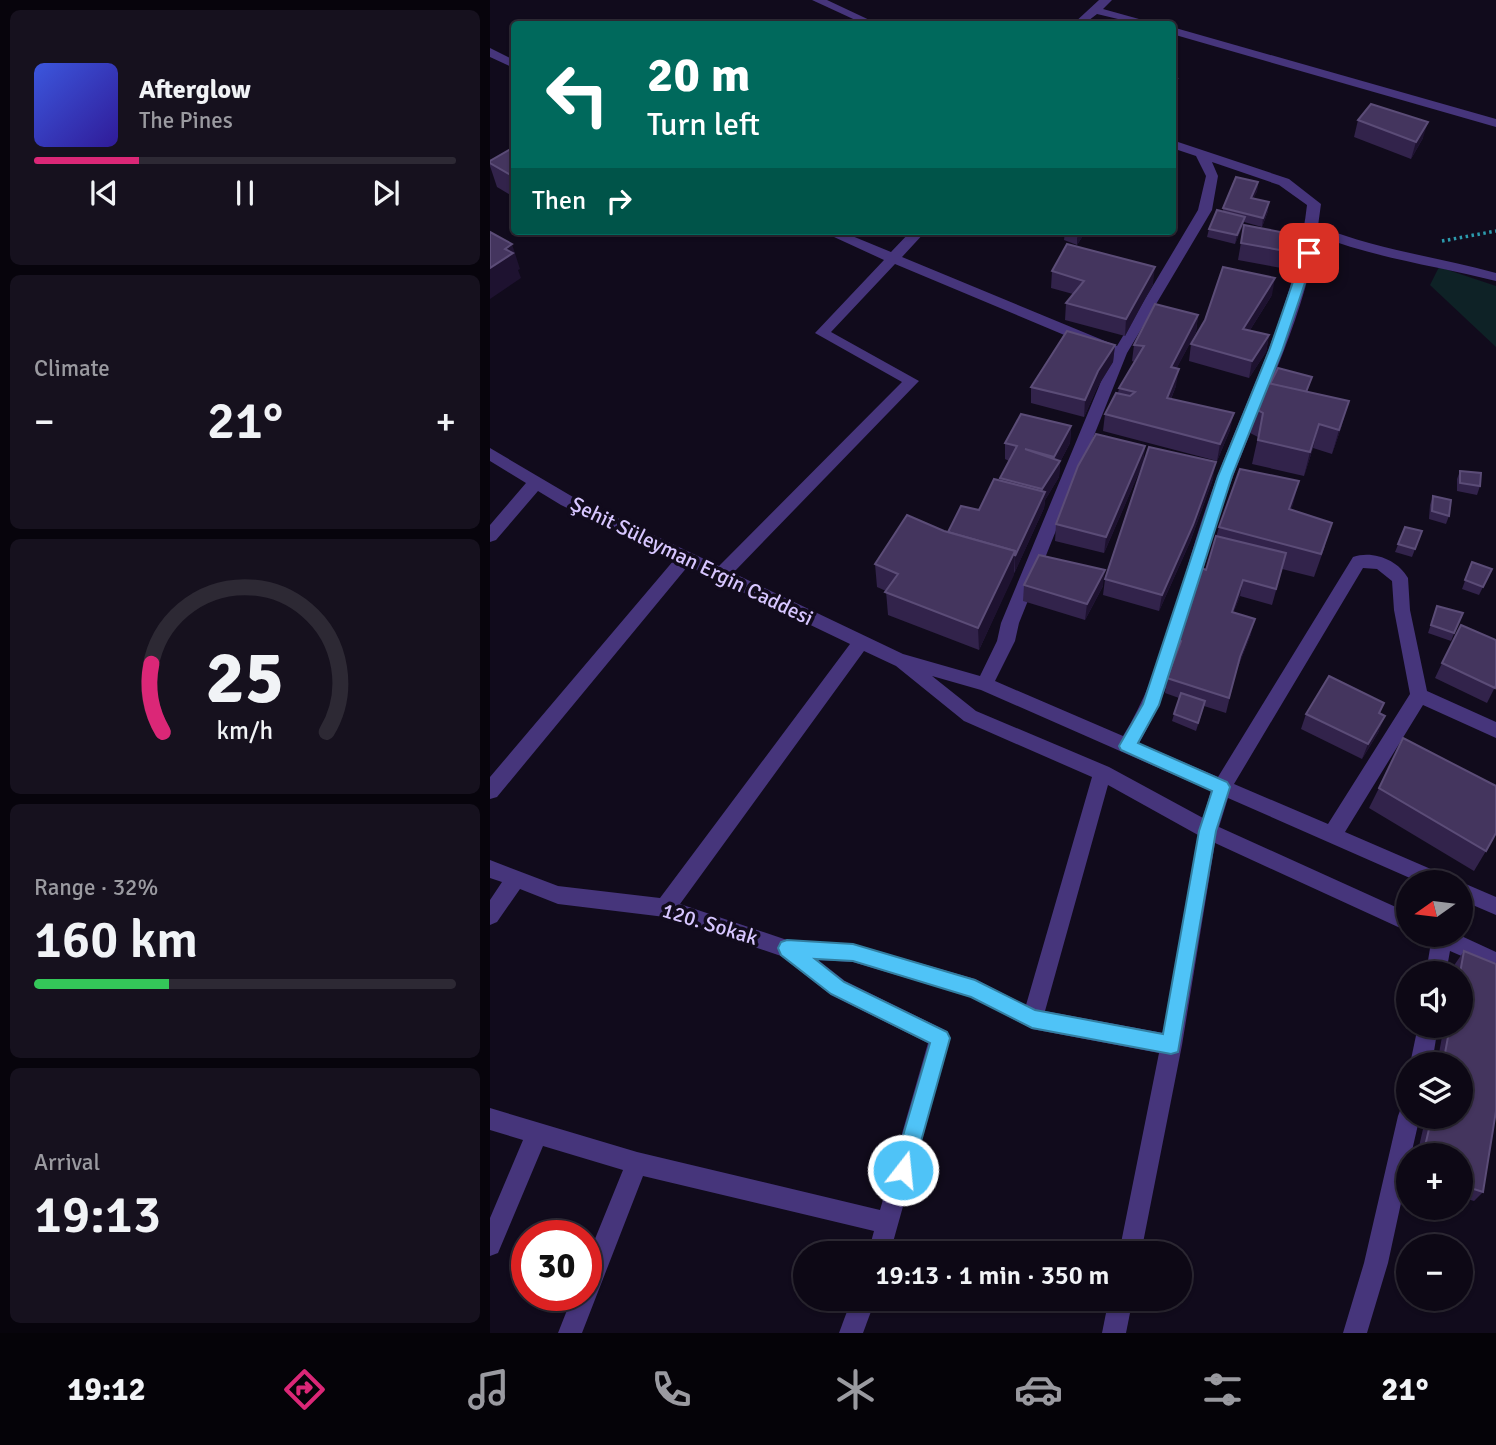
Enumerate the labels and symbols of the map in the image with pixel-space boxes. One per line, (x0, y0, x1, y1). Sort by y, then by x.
pin (1279, 223, 1339, 283)
street label: Şehit Süleyman Ergin Caddesi (566, 491, 818, 631)
north arrow (1396, 870, 1474, 947)
street label: 120. Sokak (659, 897, 761, 951)
position arrow (866, 1133, 940, 1207)
speed limit sign: 30 (511, 1220, 602, 1311)

